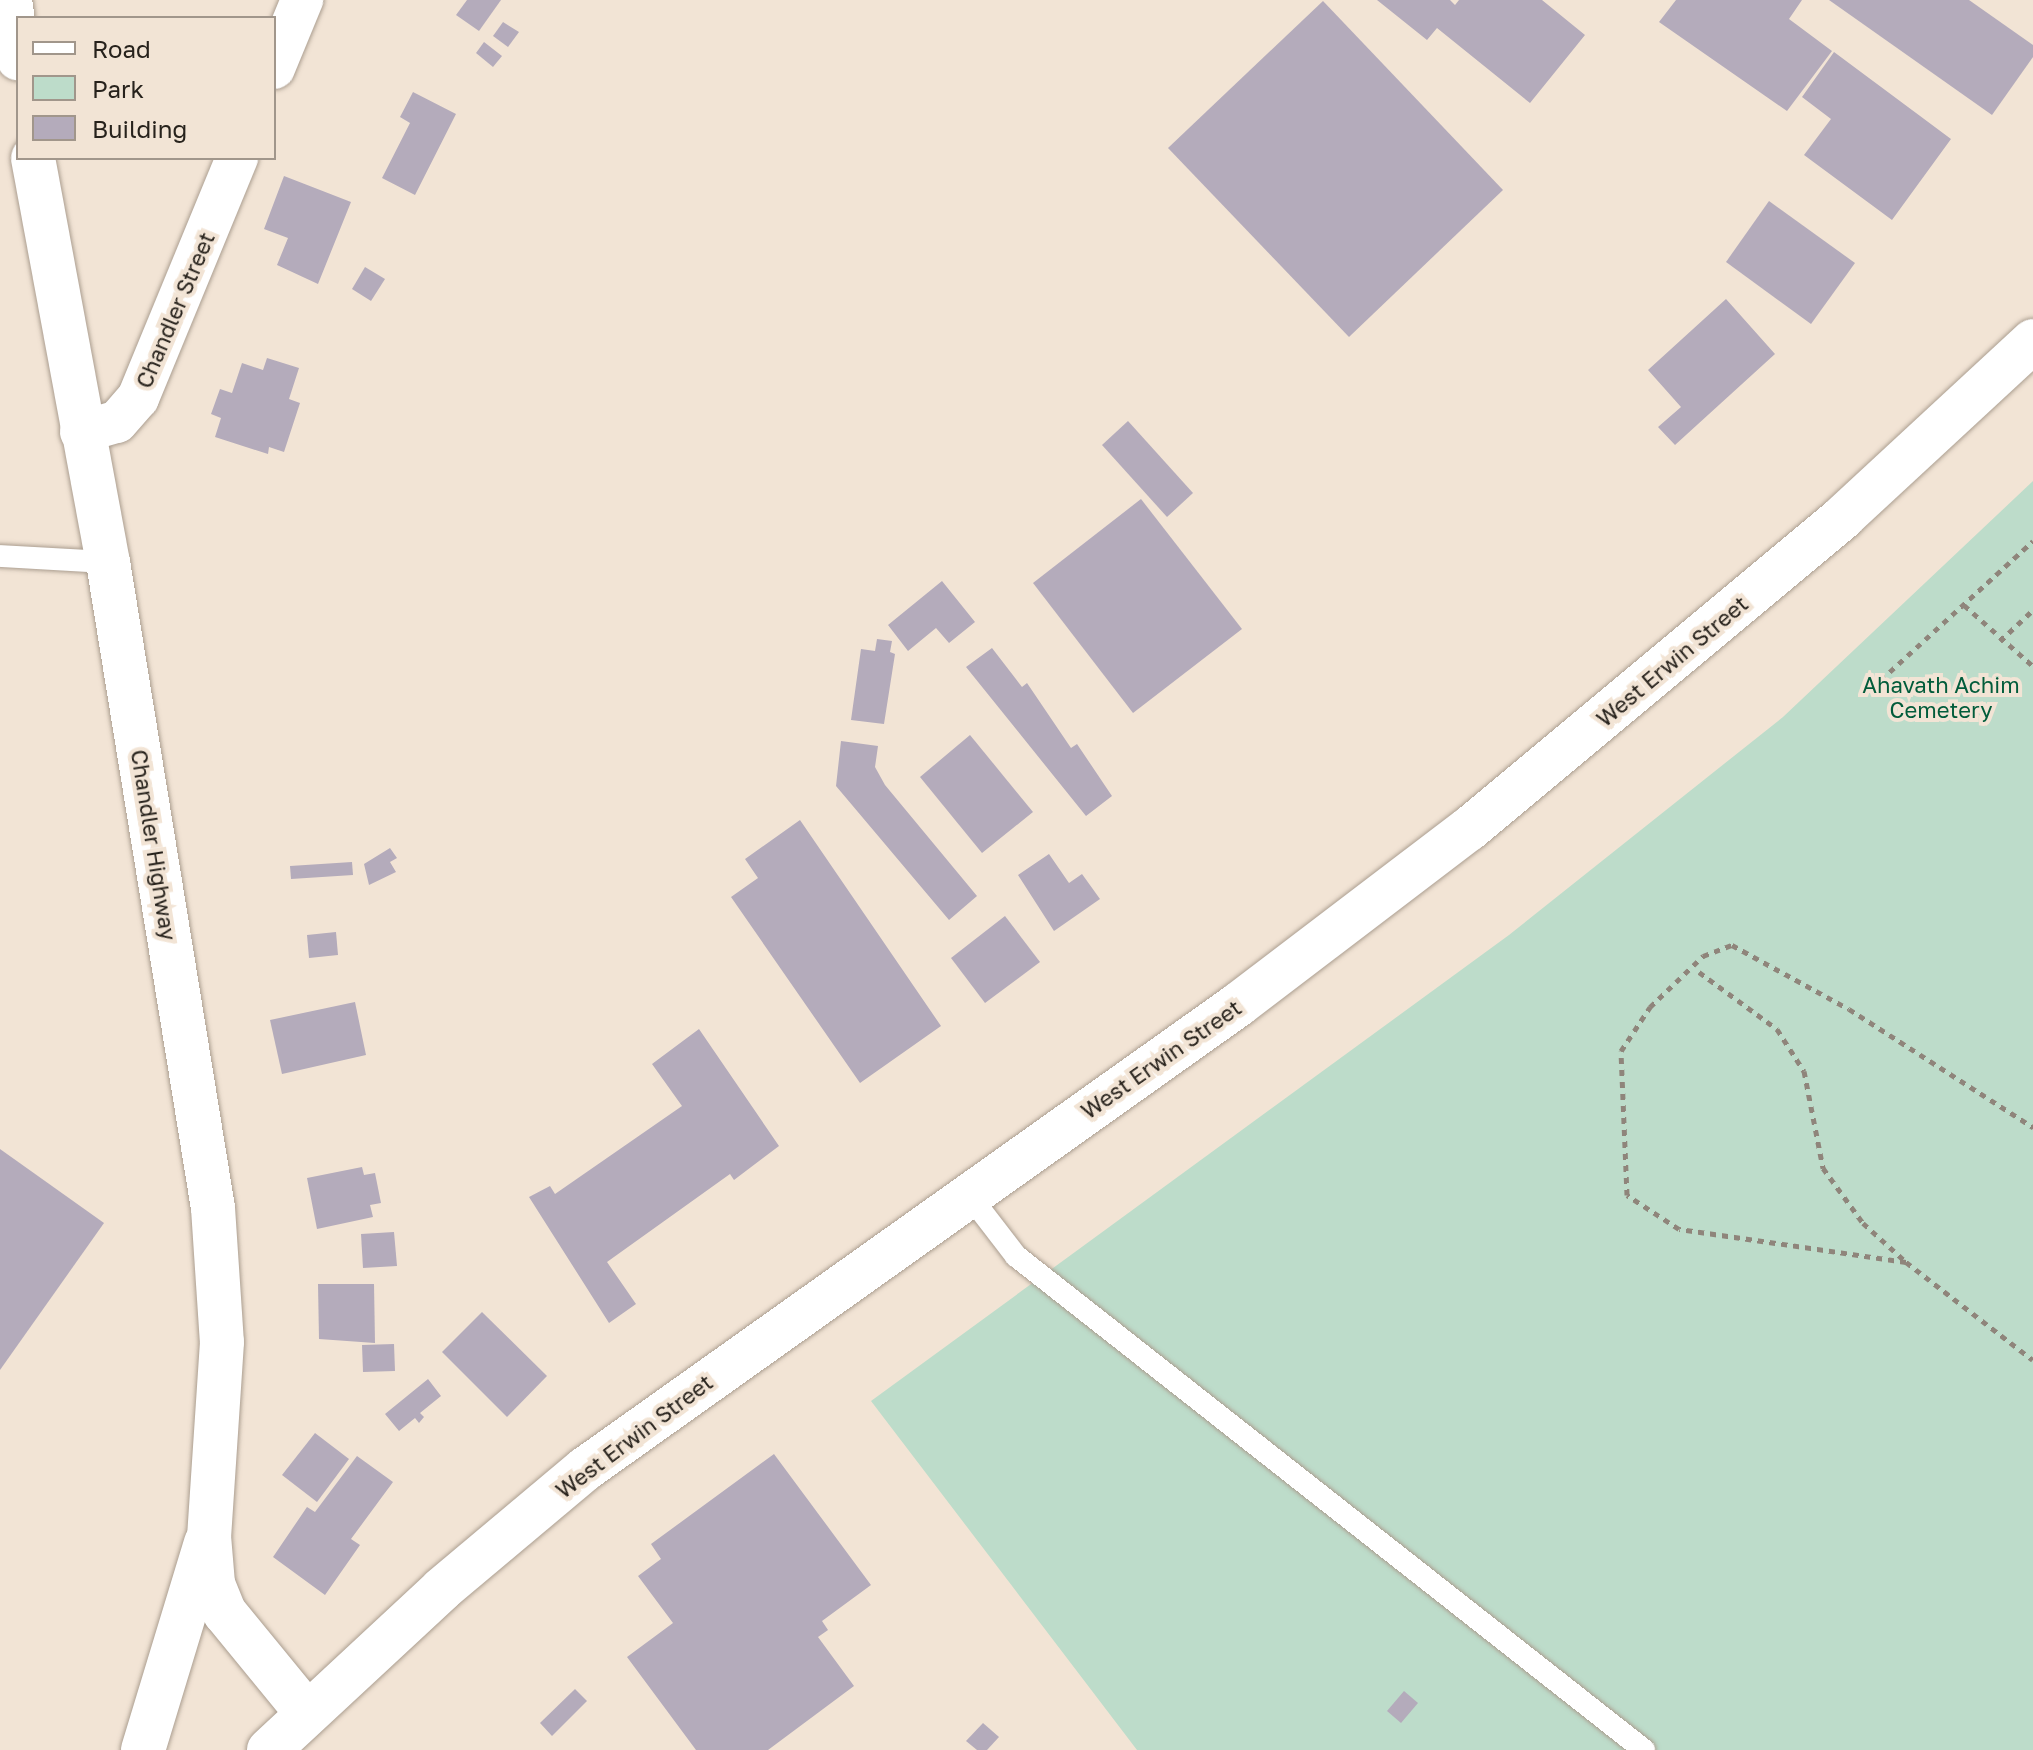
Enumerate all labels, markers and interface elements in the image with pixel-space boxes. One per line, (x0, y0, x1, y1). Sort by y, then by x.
legend (16, 16, 276, 160)
text: Road (92, 34, 151, 63)
text: Park (92, 74, 144, 103)
text: Building (92, 114, 187, 143)
street label: Chandler Street (130, 228, 220, 392)
street label: West Erwin Street (1591, 590, 1753, 732)
park label: Ahavath Achim Cemetery (1862, 671, 2020, 722)
street label: Chandler Highway (126, 748, 182, 942)
street label: West Erwin Street (1076, 994, 1246, 1124)
street label: West Erwin Street (550, 1369, 718, 1503)

